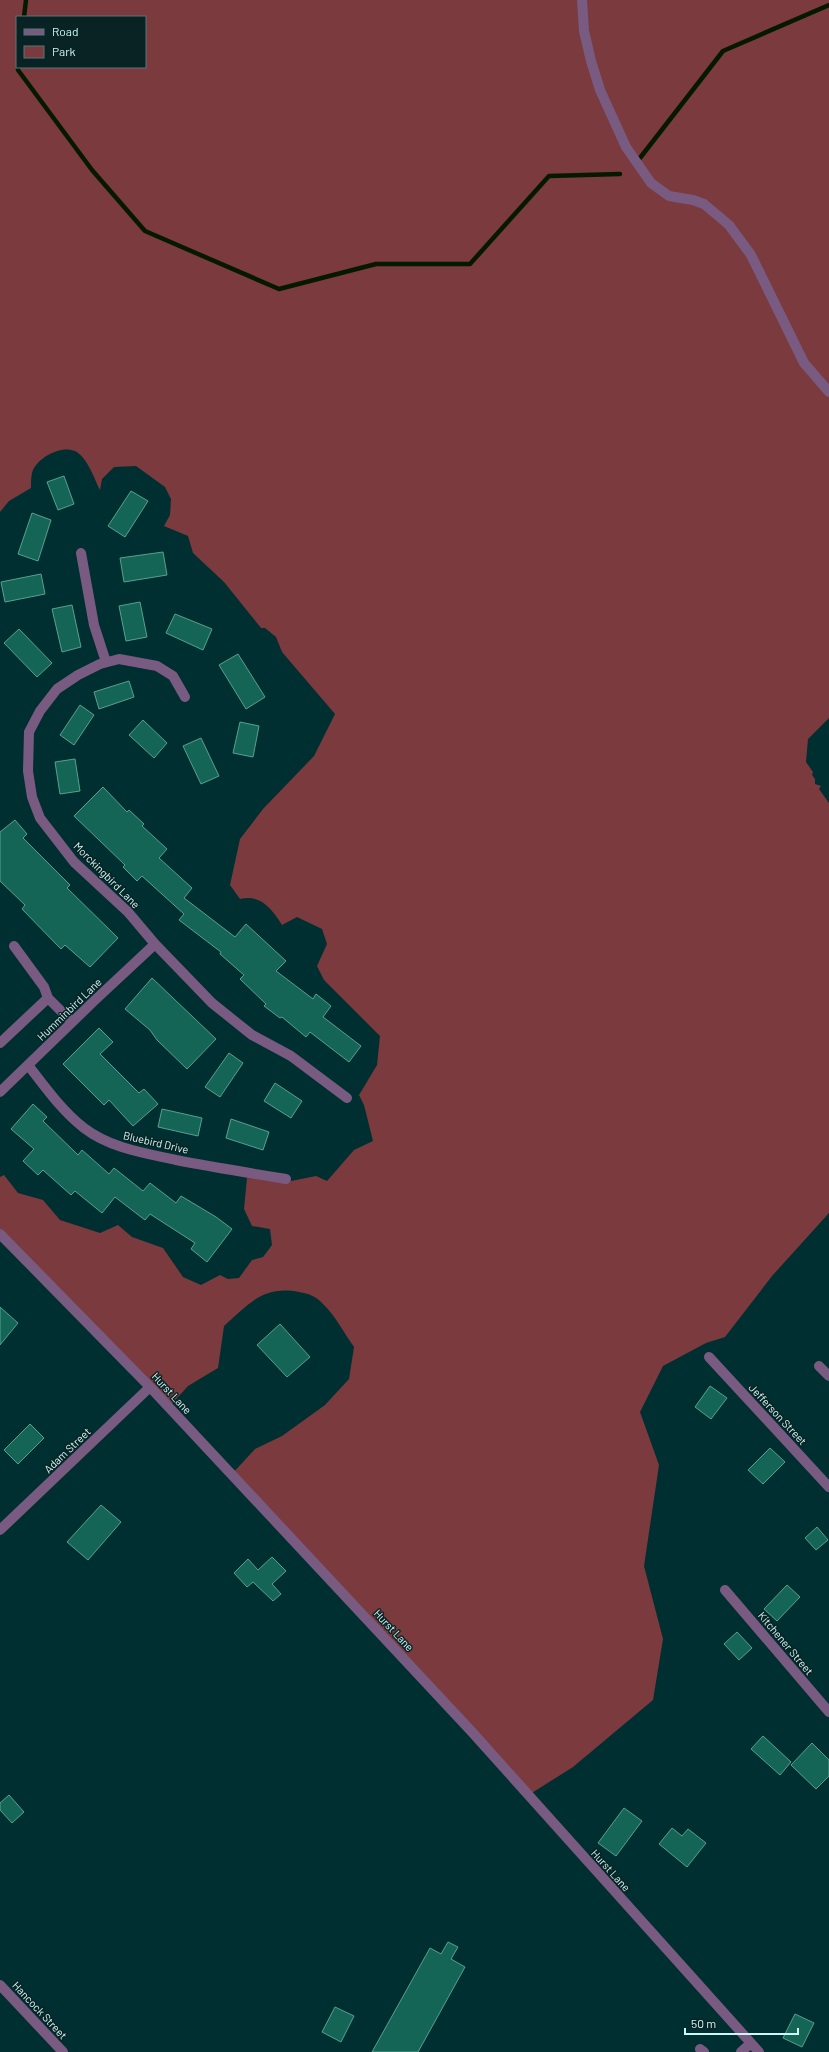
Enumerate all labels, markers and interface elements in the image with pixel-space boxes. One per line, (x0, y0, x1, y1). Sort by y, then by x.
legend (16, 16, 146, 68)
text: Road (52, 24, 79, 38)
text: Park (52, 44, 76, 58)
street label: Morckingbird Lane (71, 839, 143, 911)
street label: Humminbird Lane (34, 975, 104, 1043)
street label: Bluebird Drive (122, 1128, 190, 1156)
street label: Hurst Lane (149, 1370, 195, 1417)
street label: Jefferson Street (746, 1381, 810, 1447)
street label: Adam Street (41, 1425, 93, 1475)
street label: Hurst Lane (371, 1607, 417, 1654)
street label: Kitchener Street (756, 1609, 816, 1677)
street label: Hurst Lane (589, 1846, 633, 1894)
street label: Hancock Street (10, 1979, 70, 2041)
scale bar (685, 2010, 798, 2036)
text: 50 m (691, 2016, 716, 2030)

